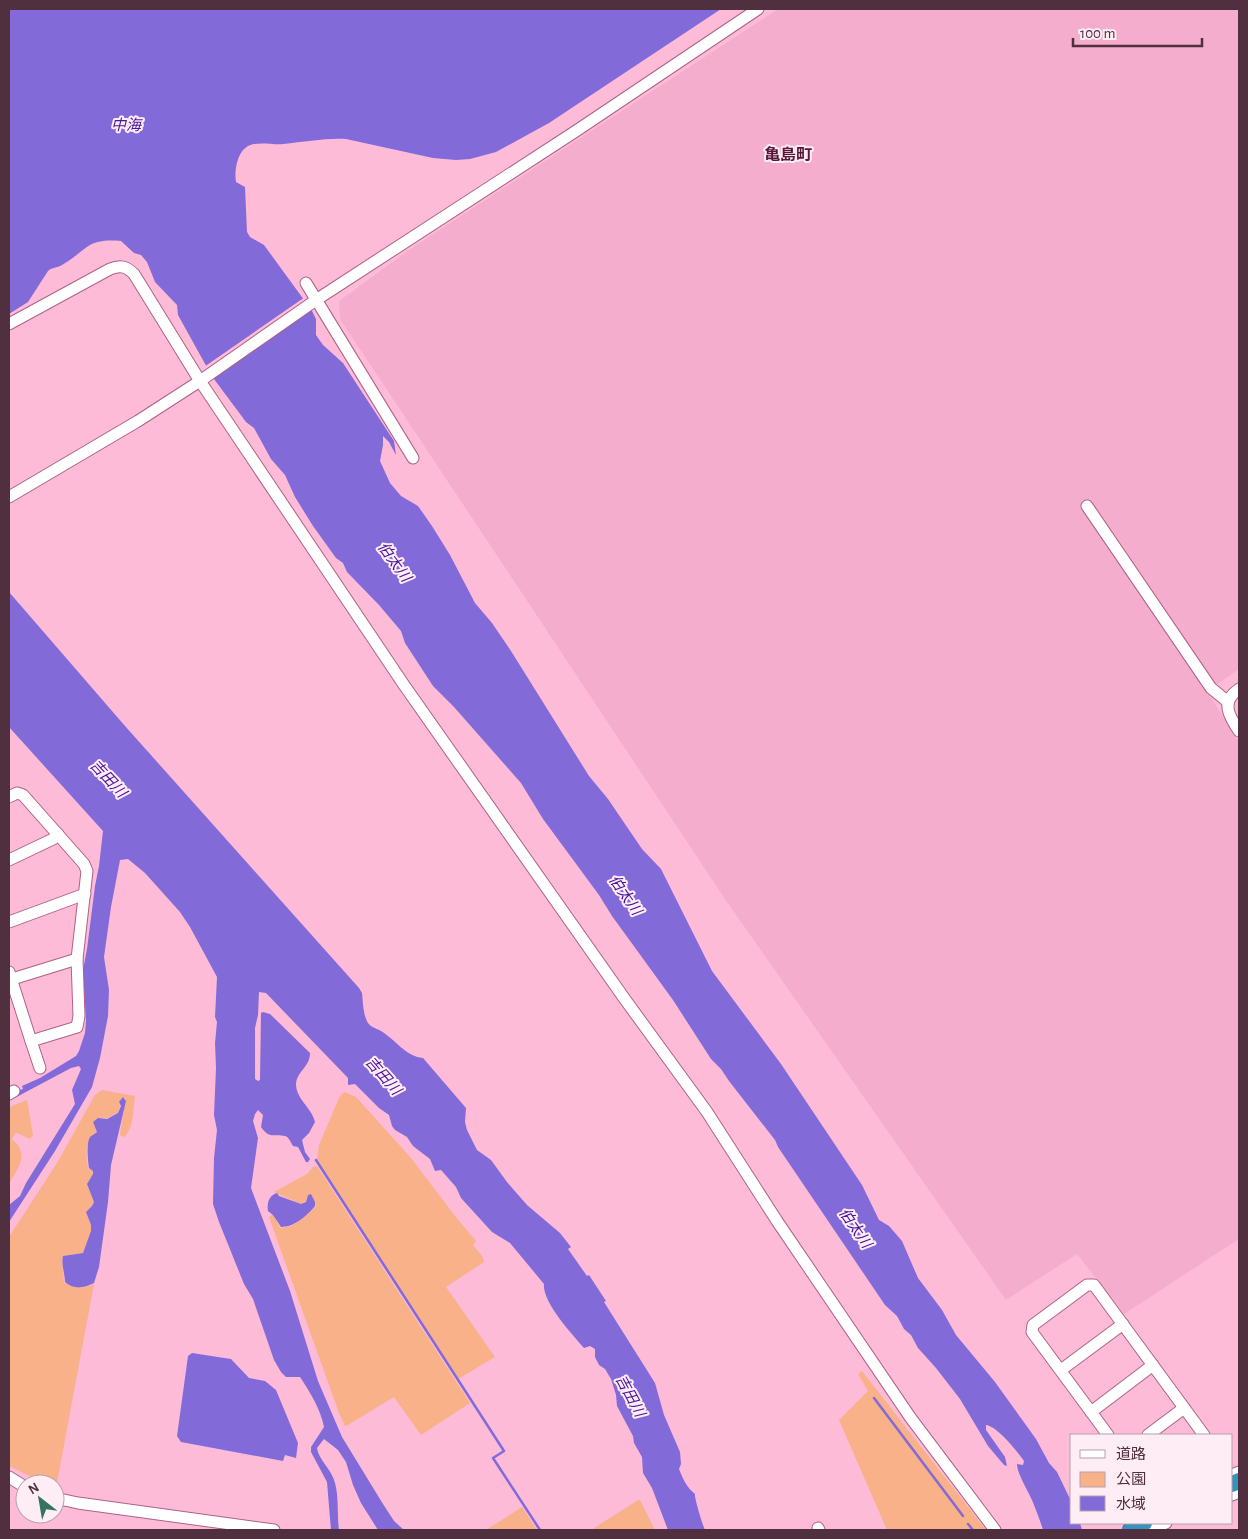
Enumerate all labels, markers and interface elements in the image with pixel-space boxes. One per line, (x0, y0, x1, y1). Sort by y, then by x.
scale bar (1073, 15, 1202, 47)
text: 100 m (1080, 26, 1115, 41)
water label: 中海 (111, 117, 143, 133)
district label: 亀島町 (764, 146, 812, 163)
water label: 伯太川 (375, 539, 415, 586)
water label: 吉田川 (87, 757, 131, 802)
water label: 伯太川 (606, 872, 646, 919)
water label: 吉田川 (363, 1053, 405, 1099)
water label: 伯太川 (836, 1205, 876, 1252)
water label: 吉田川 (613, 1372, 649, 1421)
legend (1070, 1434, 1233, 1524)
text: 道路 (1116, 1446, 1146, 1462)
text: 公園 (1116, 1471, 1146, 1487)
north arrow (15, 1474, 65, 1524)
text: N (26, 1480, 42, 1497)
text: 水域 (1116, 1496, 1146, 1512)

